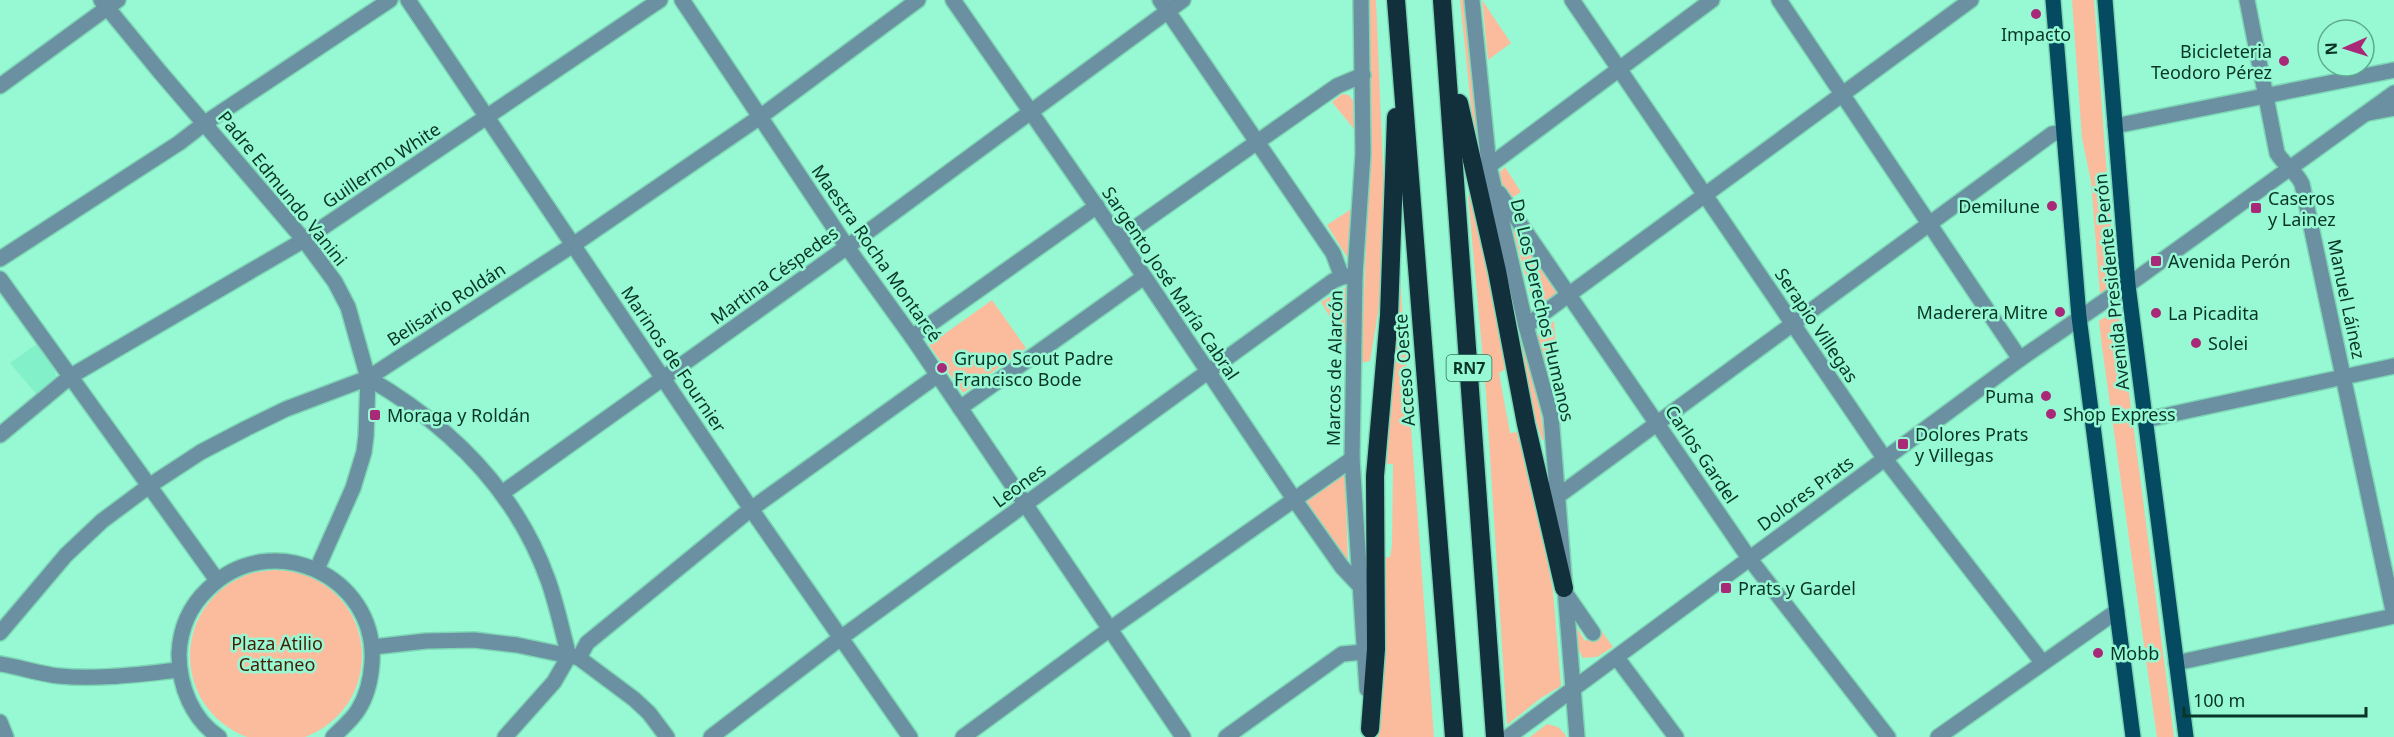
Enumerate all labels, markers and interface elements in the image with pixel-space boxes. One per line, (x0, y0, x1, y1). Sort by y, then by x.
marker: Impacto (2029, 7, 2043, 21)
north arrow (2316, 18, 2376, 78)
place label: Impacto (2001, 22, 2071, 46)
place label: Bicicleteria Teodoro Pérez (2151, 39, 2272, 84)
text: N (2320, 42, 2342, 56)
marker: Bicicleteria Teodoro Pérez (2277, 54, 2291, 68)
street label: Padre Edmundo Vanini (213, 106, 353, 270)
street label: Guillermo White (317, 117, 445, 213)
street label: Maestra Rocha Montarcé (807, 160, 947, 346)
street label: Avenida Presidente Perón (2088, 173, 2134, 391)
street label: Sargento José María Cabral (1097, 182, 1245, 384)
place label: Caseros y Lainez (2268, 186, 2336, 231)
place label: Demilune (1958, 194, 2040, 218)
street label: De Los Derechos Humanos (1506, 196, 1580, 424)
marker: Demilune (2045, 199, 2059, 213)
marker: Caseros y Lainez (2249, 201, 2263, 215)
street label: Martina Céspedes (705, 221, 843, 329)
street label: Manuel Láinez (2323, 237, 2371, 361)
place label: Avenida Perón (2168, 249, 2291, 273)
marker: Avenida Perón (2149, 254, 2163, 268)
street label: Belisario Roldán (382, 257, 510, 351)
street label: Serapio Villegas (1770, 263, 1864, 387)
street label: Marinos de Fournier (616, 281, 732, 437)
street label: Marcos de Alarcón (1321, 290, 1347, 446)
place label: Maderera Mitre (1917, 300, 2048, 324)
place label: La Picadita (2168, 301, 2259, 325)
marker: Maderera Mitre (2053, 305, 2067, 319)
marker: La Picadita (2149, 306, 2163, 320)
street label: Acceso Oeste (1388, 313, 1420, 427)
place label: Solei (2208, 331, 2248, 355)
marker: Solei (2189, 336, 2203, 350)
place label: Grupo Scout Padre Francisco Bode (954, 346, 1113, 391)
road number: RN7 (1446, 355, 1492, 381)
marker: Grupo Scout Padre Francisco Bode (935, 361, 949, 375)
place label: Puma (1985, 384, 2034, 408)
marker: Puma (2039, 389, 2053, 403)
street label: Carlos Gardel (1660, 400, 1744, 508)
place label: Shop Express (2063, 402, 2176, 426)
place label: Moraga y Roldán (387, 403, 530, 427)
marker: Shop Express (2044, 407, 2058, 421)
marker: Moraga y Roldán (368, 408, 382, 422)
place label: Dolores Prats y Villegas (1915, 422, 2028, 467)
marker: Dolores Prats y Villegas (1896, 437, 1910, 451)
street label: Dolores Prats (1752, 450, 1858, 536)
street label: Leones (988, 458, 1050, 512)
place label: Prats y Gardel (1738, 576, 1856, 600)
marker: Prats y Gardel (1719, 581, 1733, 595)
park label: Plaza Atilio Cattaneo (231, 631, 323, 676)
place label: Mobb (2110, 641, 2159, 665)
marker: Mobb (2091, 646, 2105, 660)
scale bar (2184, 680, 2366, 718)
text: 100 m (2193, 688, 2245, 712)

